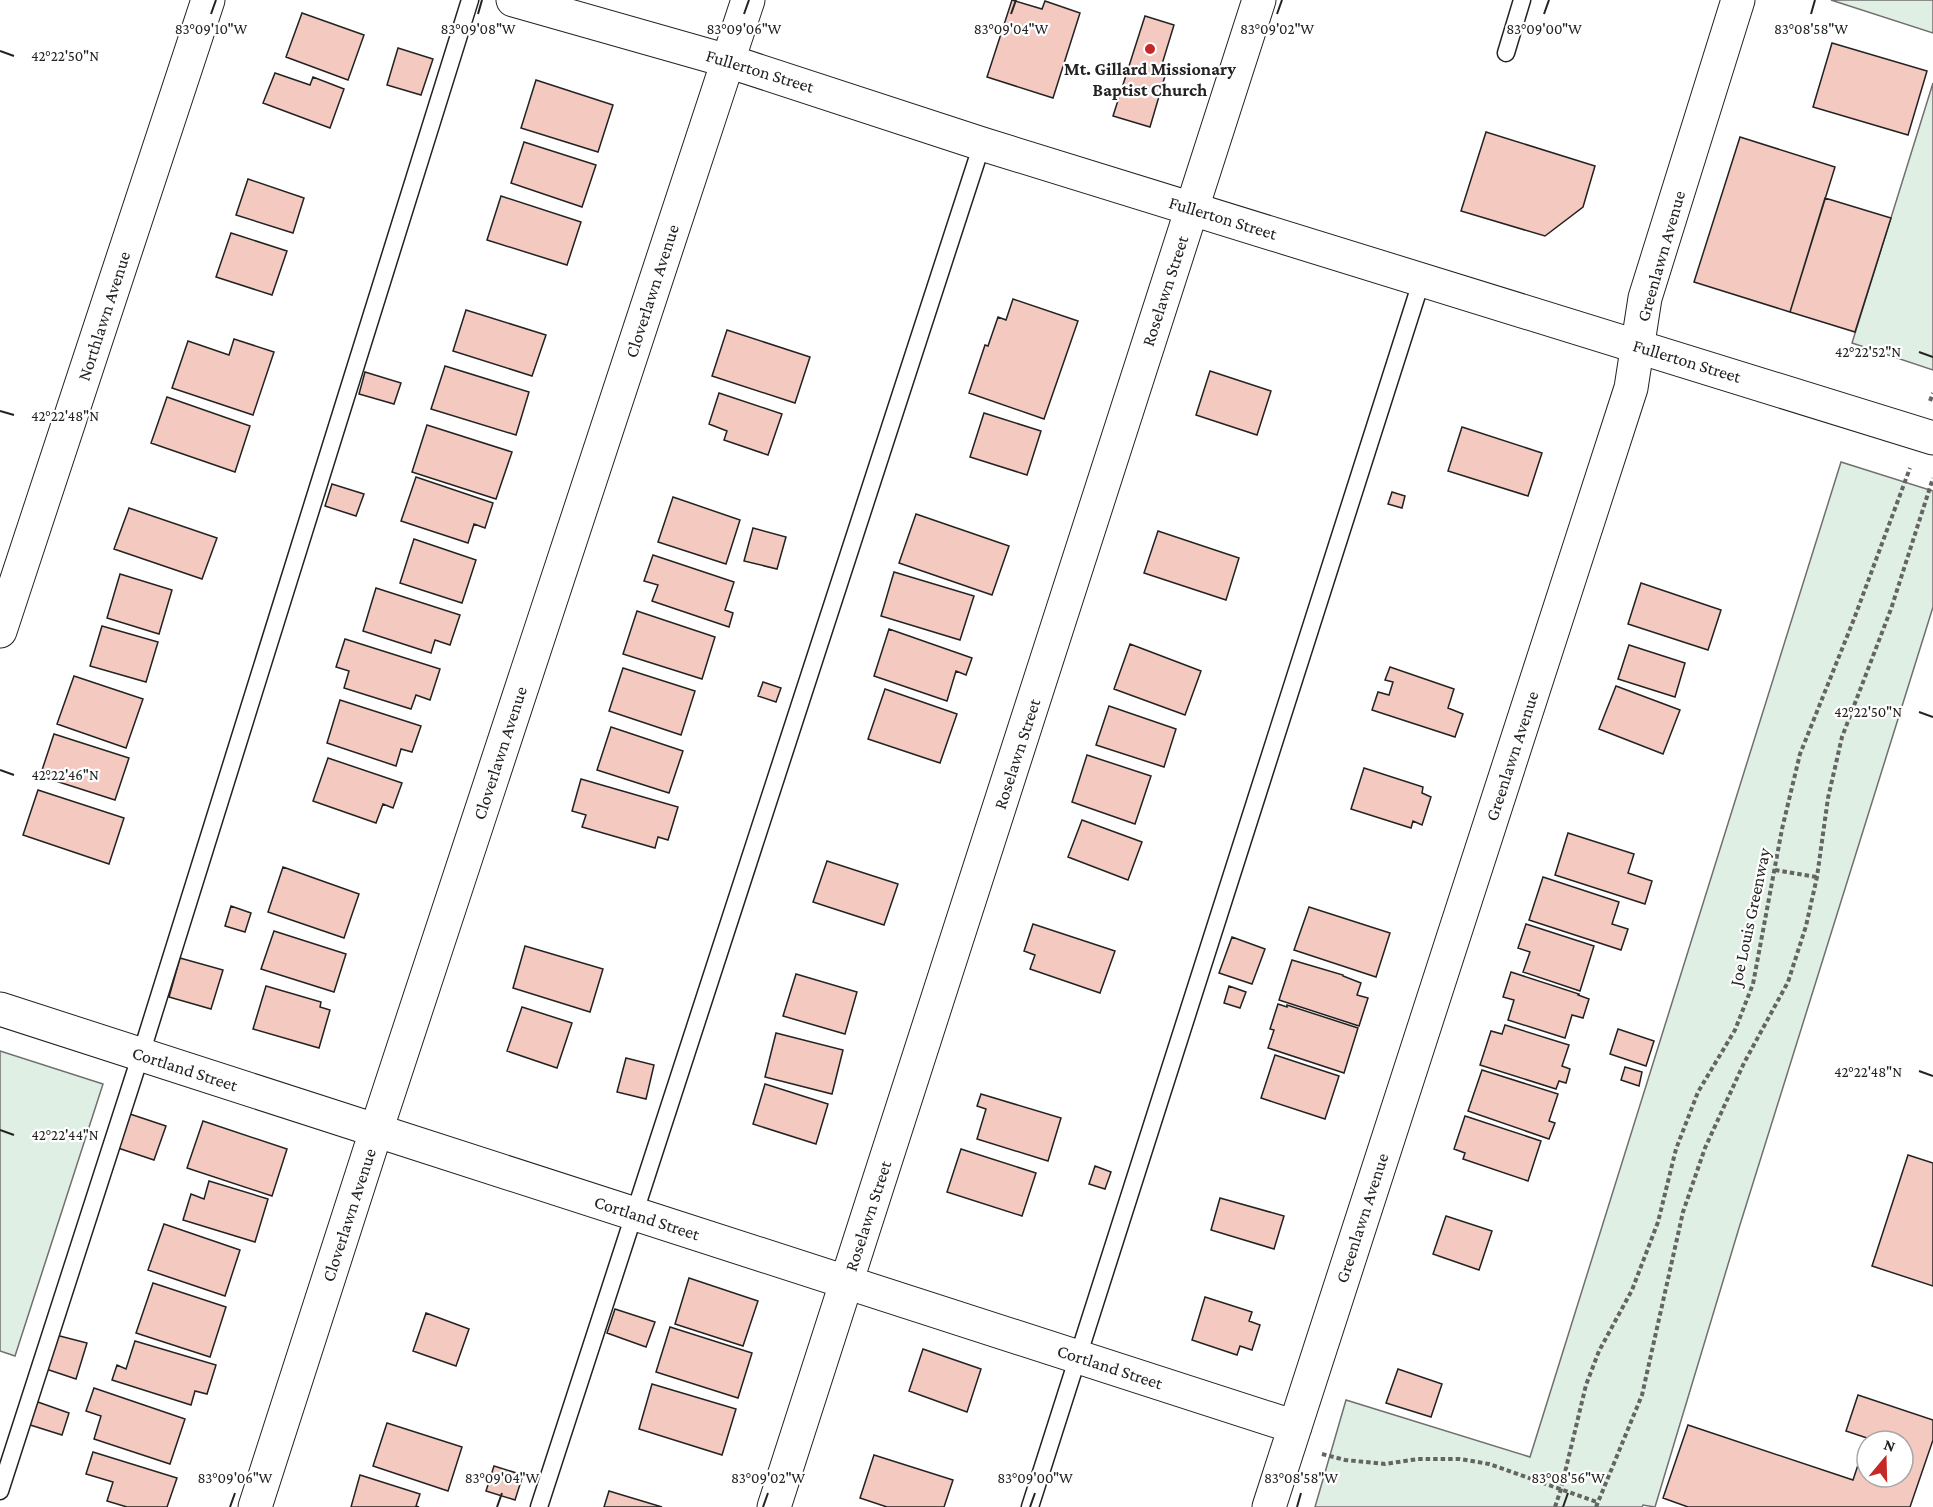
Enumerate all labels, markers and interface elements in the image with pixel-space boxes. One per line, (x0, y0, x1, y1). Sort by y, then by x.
text: 83°09'10"W (175, 21, 247, 37)
text: 83°09'08"W (440, 21, 516, 37)
text: 83°09'06"W (707, 21, 782, 37)
text: 83°09'04"W (974, 21, 1049, 37)
text: 83°09'02"W (1240, 21, 1314, 37)
text: 83°09'00"W (1506, 21, 1582, 37)
text: 83°08'58"W (1774, 21, 1848, 37)
marker: Mt. Gillard Missionary Baptist Church (1143, 42, 1157, 56)
street label: Fullerton Street (704, 45, 817, 97)
text: 42°22'50"N (31, 48, 99, 64)
place label: Mt. Gillard Missionary Baptist Church (1064, 59, 1236, 100)
street label: Greenlawn Avenue (1633, 188, 1689, 324)
street label: Fullerton Street (1167, 192, 1280, 244)
street label: Cloverlawn Avenue (621, 222, 683, 360)
street label: Roselawn Street (1138, 232, 1193, 349)
street label: Northlawn Avenue (74, 249, 134, 383)
street label: Fullerton Street (1631, 335, 1744, 387)
text: 42°22'52"N (1835, 344, 1901, 360)
text: 42°22'48"N (31, 408, 99, 424)
street label: Cloverlawn Avenue (469, 684, 531, 822)
street label: Greenlawn Avenue (1482, 689, 1542, 823)
street label: Roselawn Street (990, 695, 1045, 812)
text: 42°22'50"N (1834, 704, 1902, 720)
text: 42°22'46"N (31, 767, 99, 783)
street label: Joe Louis Greenway (1725, 845, 1775, 990)
street label: Cortland Street (130, 1043, 241, 1096)
text: 42°22'48"N (1834, 1064, 1902, 1080)
text: 42°22'44"N (31, 1127, 99, 1143)
street label: Cloverlawn Avenue (318, 1146, 380, 1284)
street label: Greenlawn Avenue (1332, 1151, 1392, 1285)
street label: Roselawn Street (841, 1157, 896, 1274)
street label: Cortland Street (592, 1192, 703, 1245)
street label: Cortland Street (1055, 1341, 1166, 1394)
north arrow (1855, 1429, 1915, 1489)
text: N (1882, 1435, 1898, 1455)
text: 83°09'06"W (198, 1470, 273, 1486)
text: 83°09'04"W (465, 1470, 540, 1486)
text: 83°09'02"W (731, 1470, 805, 1486)
text: 83°09'00"W (997, 1470, 1073, 1486)
text: 83°08'58"W (1264, 1470, 1338, 1486)
text: 83°08'56"W (1531, 1470, 1605, 1486)

